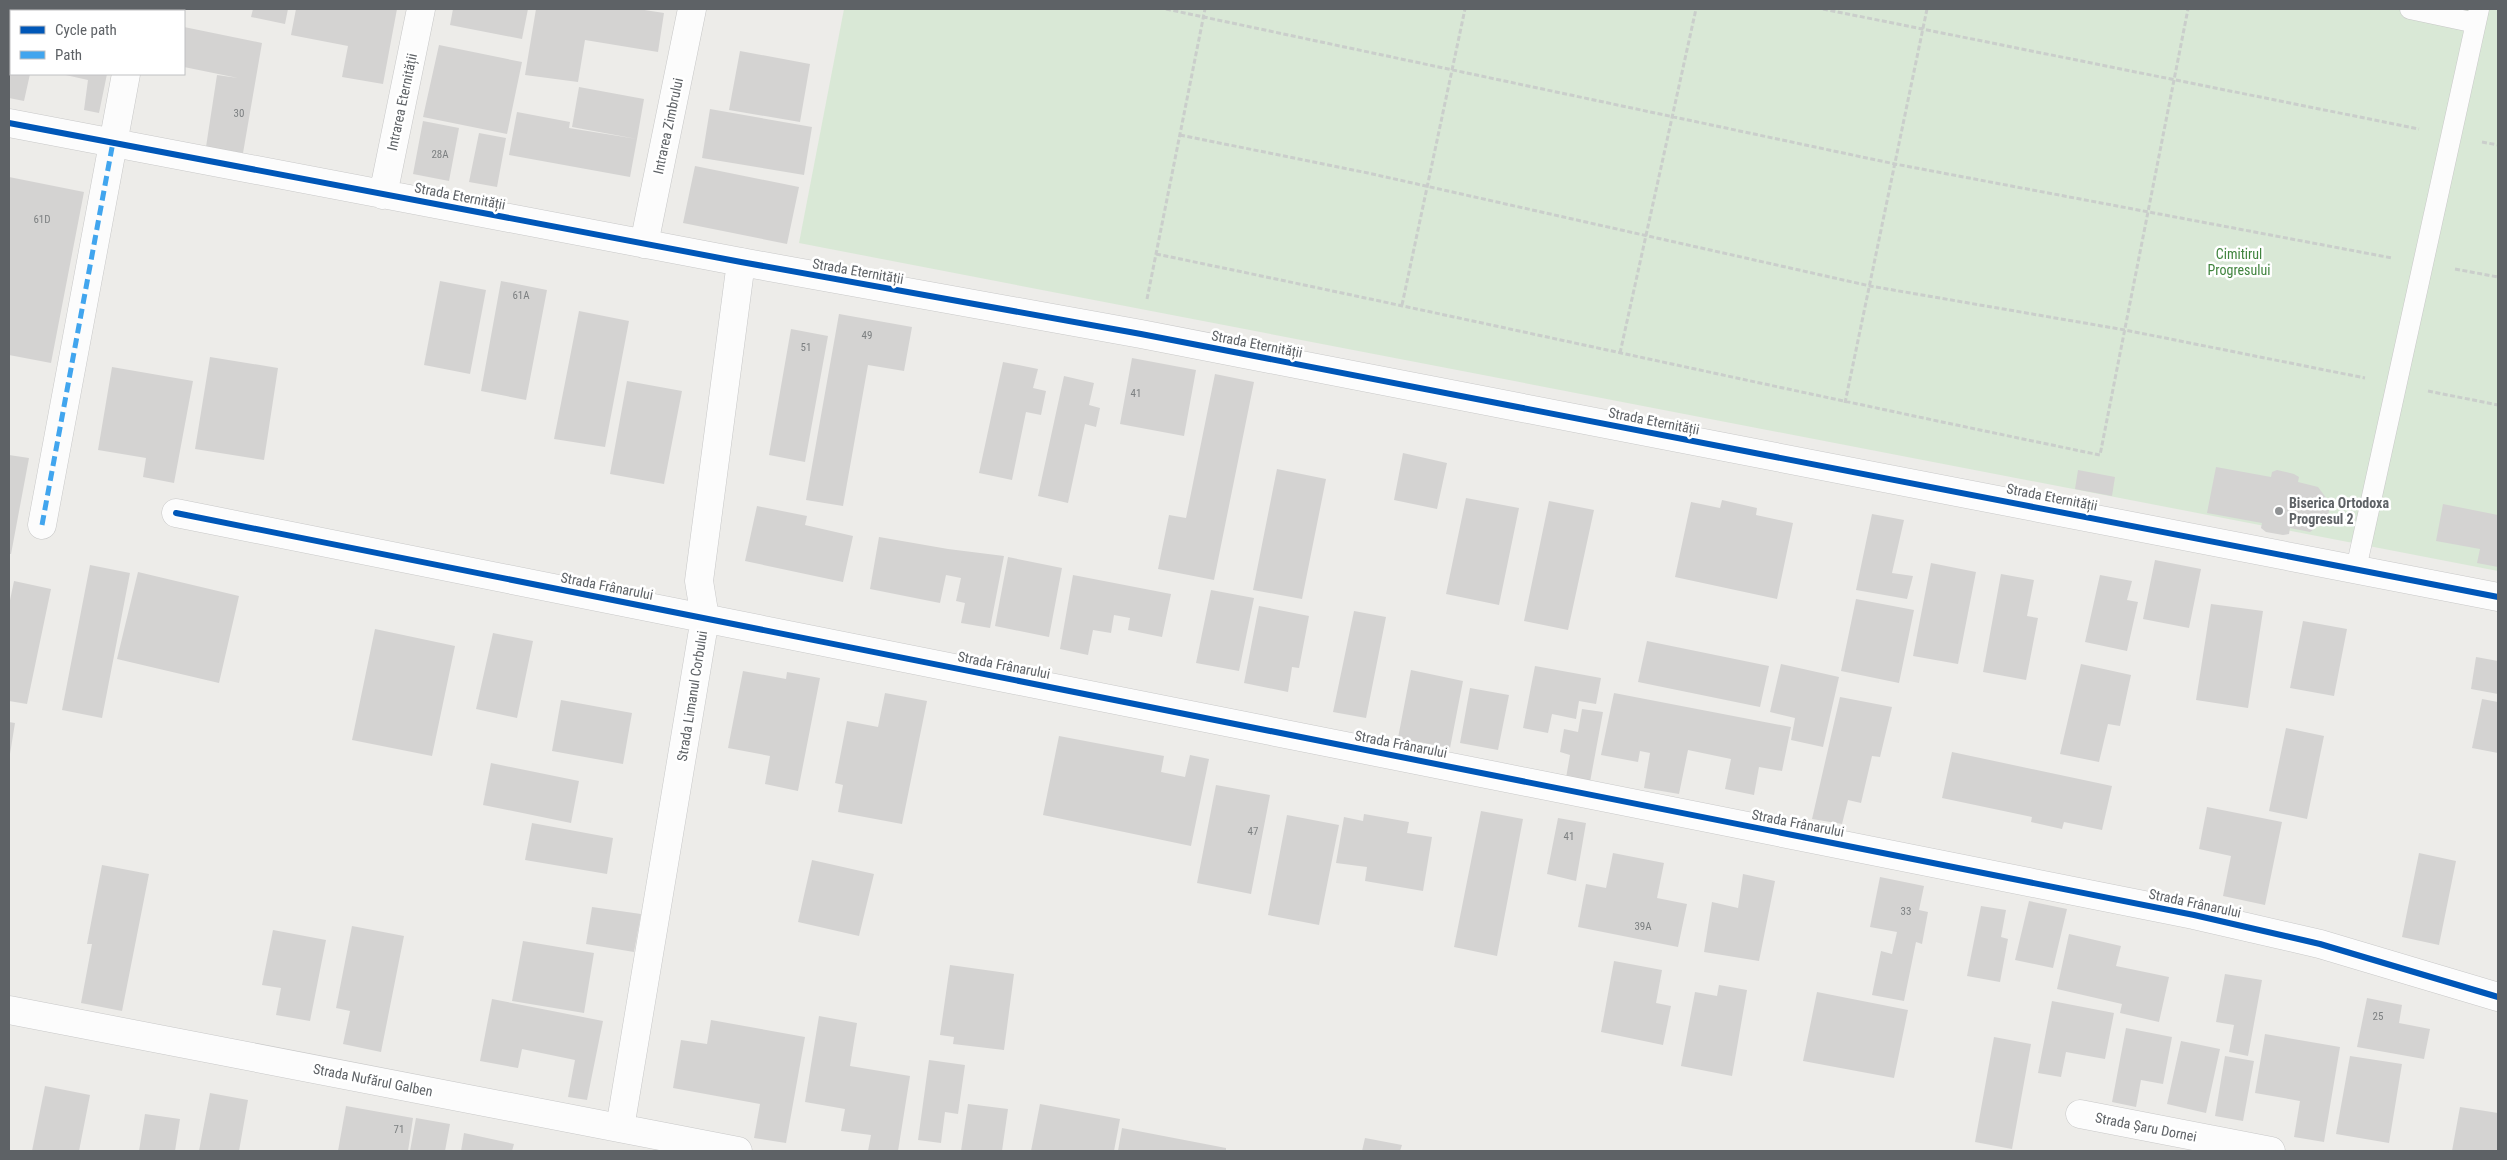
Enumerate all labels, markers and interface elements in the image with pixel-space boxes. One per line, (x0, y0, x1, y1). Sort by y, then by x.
legend (10, 10, 185, 75)
text: Cycle path (55, 21, 117, 39)
text: Path (55, 46, 82, 64)
street label: Intrarea Eternității (384, 52, 421, 152)
street label: Intrarea Zimbrului (650, 76, 686, 176)
house number: 30 (234, 107, 244, 120)
house number: 28A (431, 148, 449, 161)
street label: Strada Eternității (413, 179, 507, 214)
house number: 61D (33, 213, 51, 226)
park label: Cimitirul Progresului (2208, 246, 2270, 278)
street label: Strada Eternității (811, 255, 905, 288)
house number: 61A (512, 289, 530, 302)
street label: Strada Eternității (1210, 327, 1304, 362)
house number: 49 (862, 329, 872, 342)
house number: 51 (801, 341, 811, 354)
house number: 41 (1131, 387, 1141, 400)
street label: Strada Eternității (1607, 404, 1701, 439)
street label: Strada Eternității (2005, 480, 2099, 515)
place label: Biserica Ortodoxa Progresul 2 (2289, 495, 2389, 527)
marker: Biserica Ortodoxa Progresul 2 (2273, 505, 2285, 517)
street label: Strada Frânarului (559, 569, 655, 603)
street label: Strada Limanul Corbului (674, 629, 710, 763)
street label: Strada Frânarului (956, 648, 1052, 682)
street label: Strada Frânarului (1353, 727, 1449, 761)
street label: Strada Frânarului (1750, 806, 1846, 840)
house number: 47 (1248, 825, 1258, 838)
house number: 41 (1564, 830, 1574, 843)
street label: Strada Frânarului (2147, 885, 2243, 921)
house number: 33 (1901, 905, 1911, 918)
house number: 39A (1634, 920, 1652, 933)
house number: 25 (2373, 1010, 2383, 1023)
street label: Strada Nufărul Galben (312, 1061, 434, 1099)
street label: Strada Șaru Dornei (2094, 1109, 2198, 1146)
house number: 71 (394, 1123, 404, 1136)

